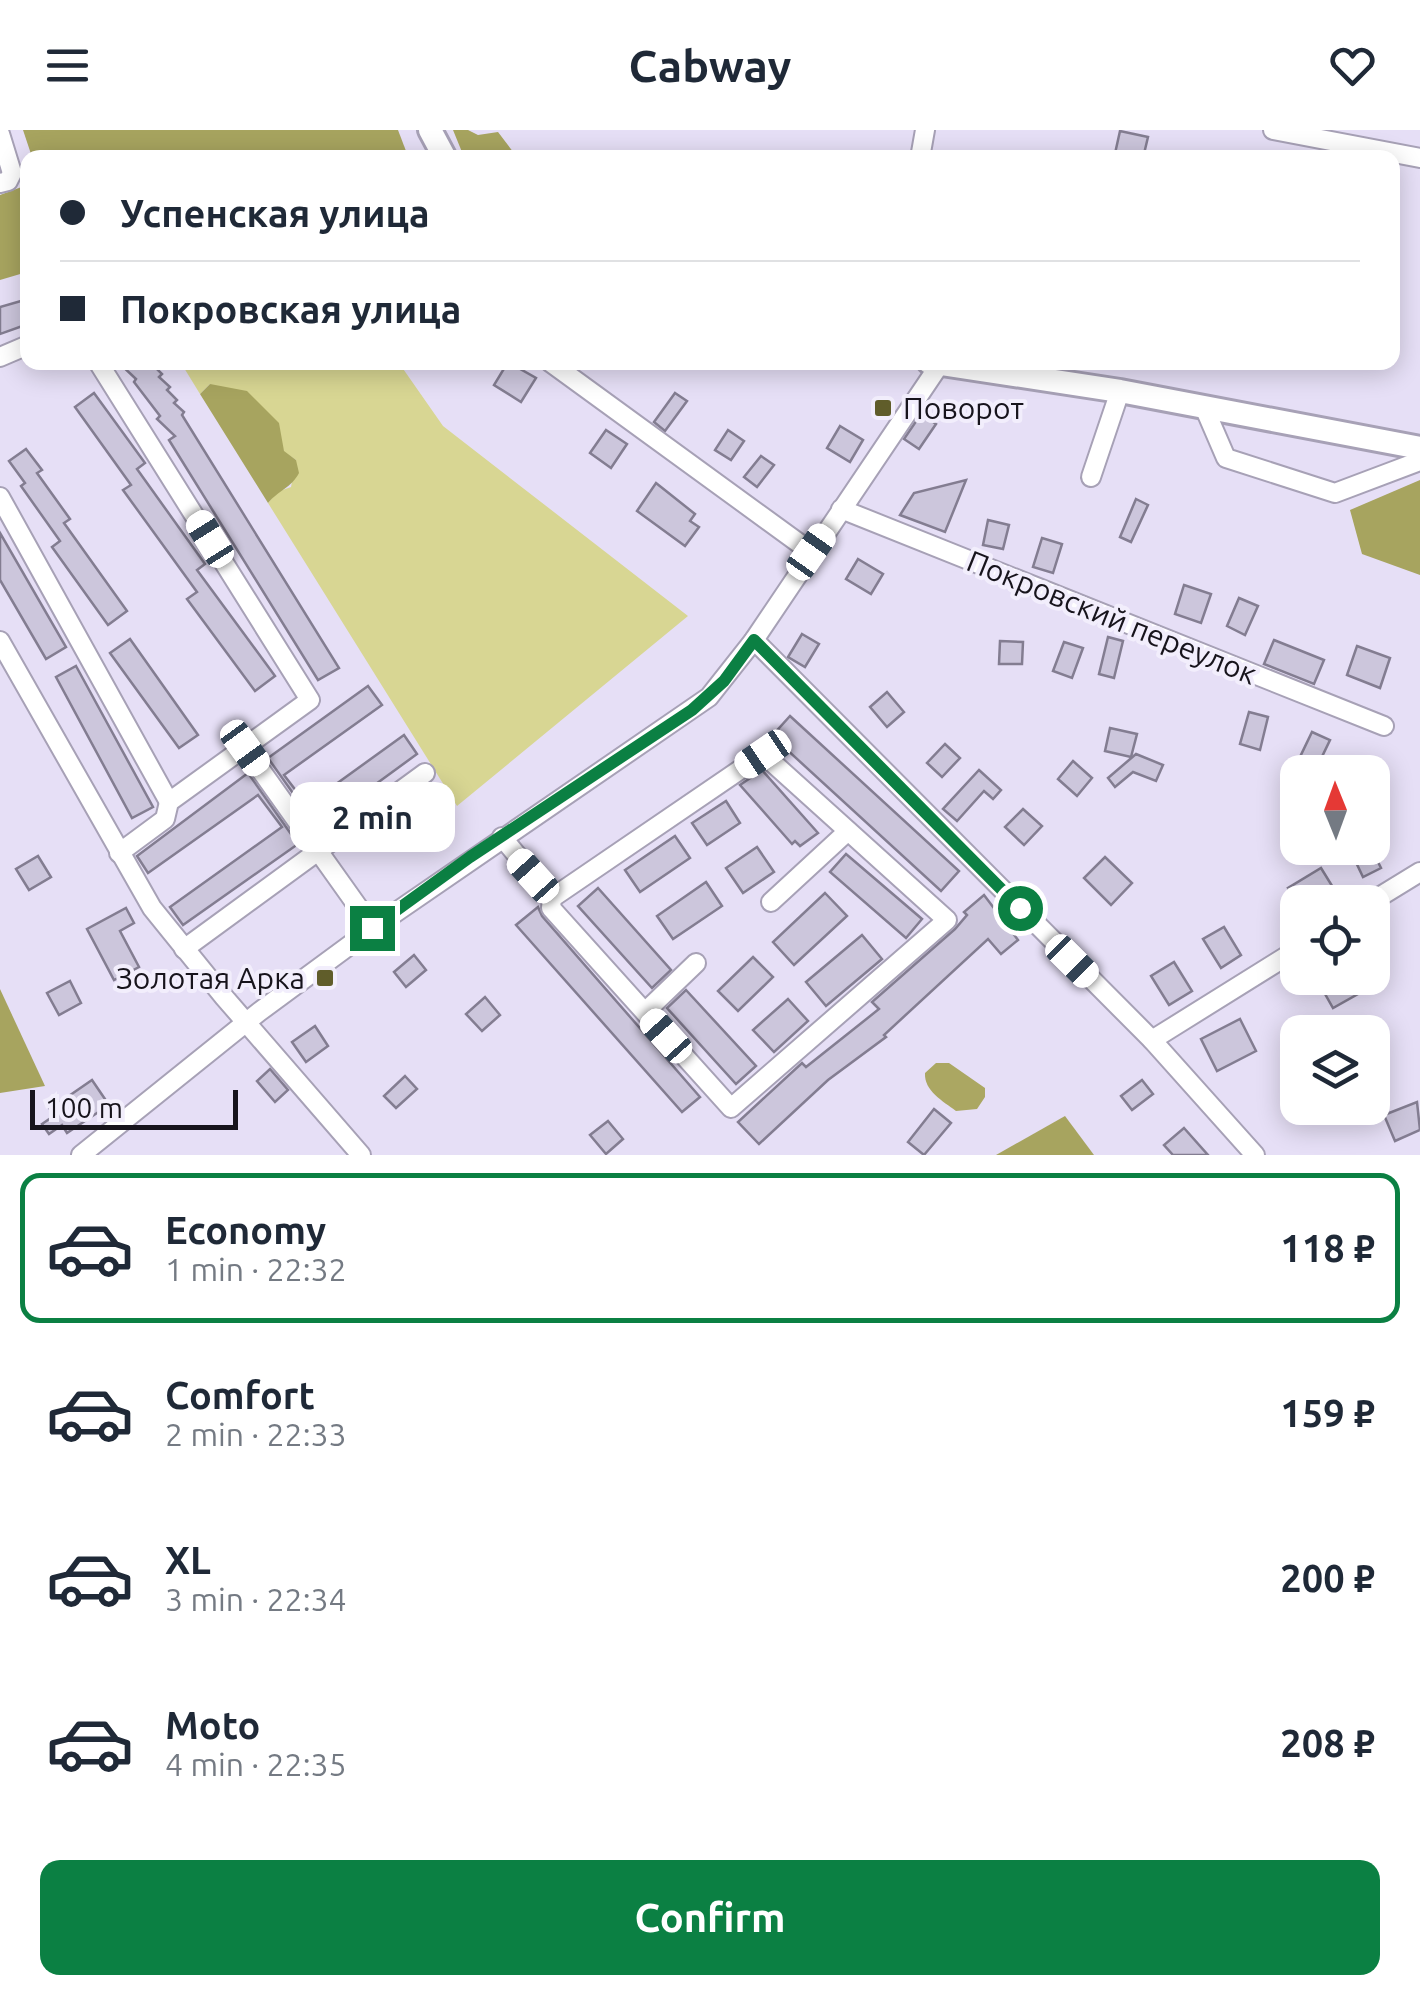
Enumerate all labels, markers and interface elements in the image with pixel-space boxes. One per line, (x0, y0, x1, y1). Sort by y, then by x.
icon: menu (40, 38, 95, 93)
icon: heart (1325, 38, 1380, 93)
text: Cabway (629, 40, 791, 91)
text: Успенская улица (120, 192, 430, 234)
text: Покровская улица (120, 288, 461, 330)
place label: Поворот (903, 391, 1024, 425)
marker: Поворот (872, 397, 894, 419)
car (181, 506, 239, 572)
car (782, 519, 840, 585)
street label: Покровский переулок (962, 543, 1262, 691)
car (215, 715, 275, 781)
car (730, 725, 796, 783)
north arrow (1280, 755, 1390, 865)
map controls (1280, 755, 1390, 1125)
callout: 2 min (290, 783, 454, 853)
text: 2 min (332, 799, 413, 835)
car (502, 844, 564, 908)
button: locate (1280, 885, 1390, 995)
route start (998, 886, 1043, 931)
route end (350, 906, 395, 951)
car (1040, 929, 1104, 993)
place label: Золотая Арка (116, 961, 305, 995)
marker: Золотая Арка (314, 967, 336, 989)
car (635, 1004, 697, 1068)
button: layers (1280, 1015, 1390, 1125)
scale bar (30, 1085, 238, 1130)
text: 100 m (45, 1092, 123, 1123)
icon: car (45, 1203, 135, 1293)
text: Economy (165, 1209, 326, 1251)
text: 118 ₽ (1280, 1227, 1375, 1269)
text: 1 min · 22:32 (165, 1251, 347, 1287)
icon: car (45, 1368, 135, 1458)
text: Comfort (165, 1374, 315, 1416)
text: 159 ₽ (1280, 1392, 1375, 1434)
text: 2 min · 22:33 (165, 1416, 347, 1452)
icon: car (45, 1533, 135, 1623)
text: XL (165, 1539, 211, 1581)
text: 200 ₽ (1280, 1557, 1375, 1599)
text: 3 min · 22:34 (165, 1581, 347, 1617)
icon: car (45, 1698, 135, 1788)
text: Moto (165, 1704, 260, 1746)
text: 208 ₽ (1280, 1722, 1375, 1764)
text: 4 min · 22:35 (165, 1746, 347, 1782)
button: Confirm (40, 1860, 1380, 1975)

